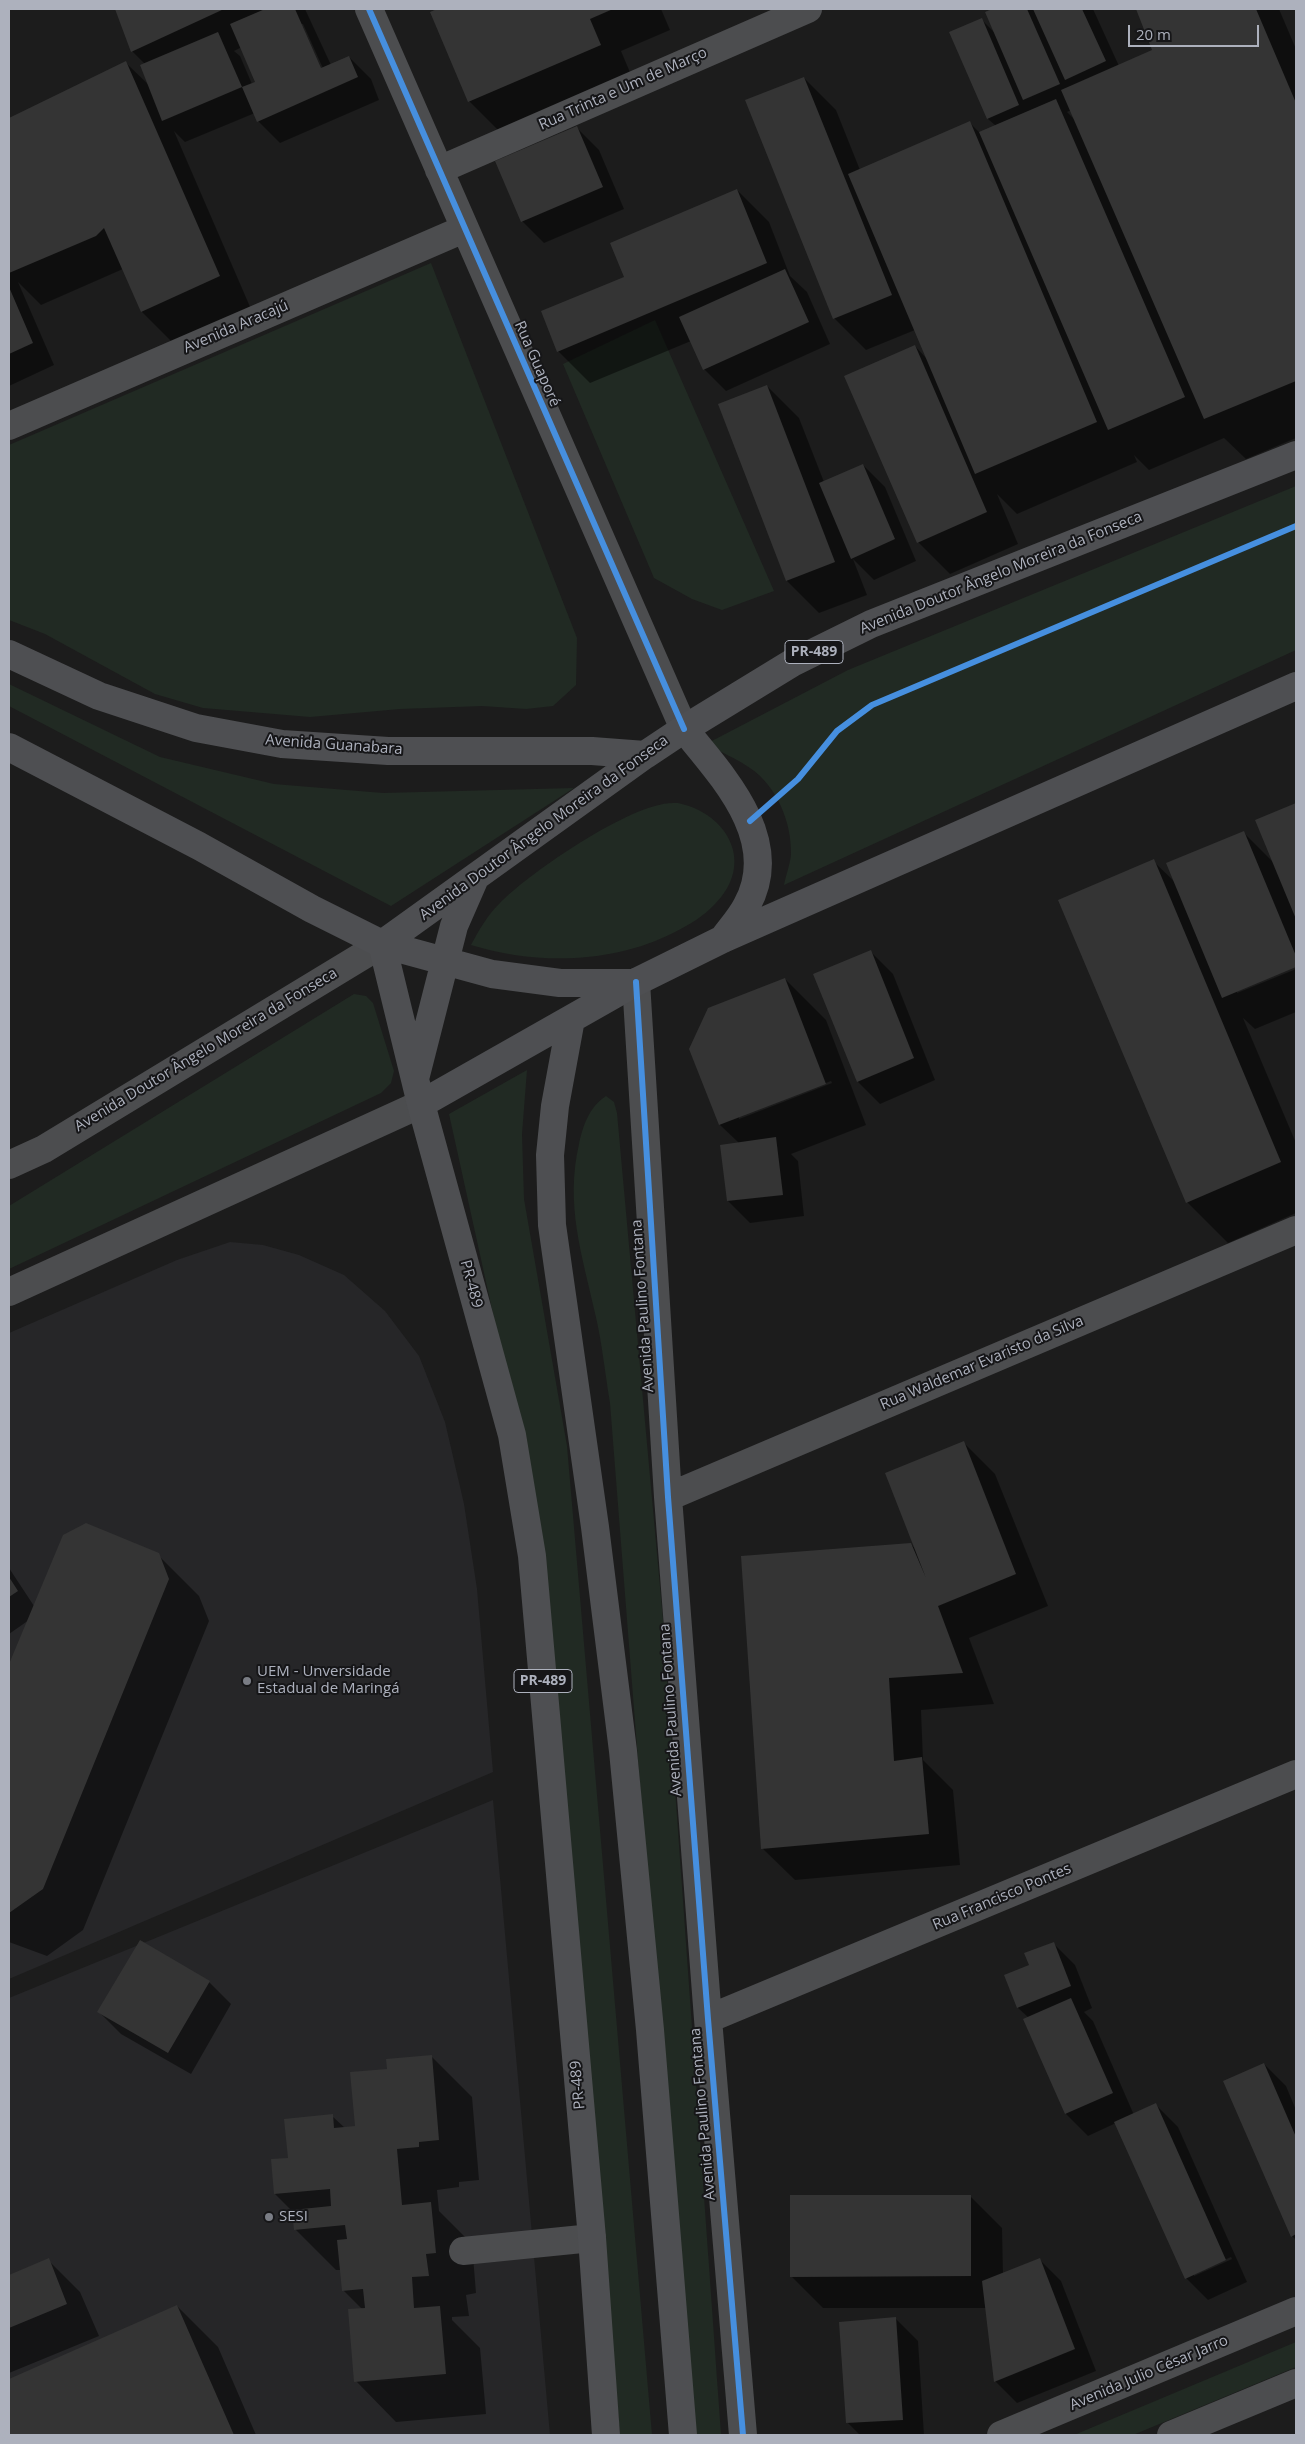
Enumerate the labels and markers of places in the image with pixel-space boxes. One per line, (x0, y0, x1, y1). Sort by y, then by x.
place label: UEM - Unversidade Estadual de Maringá (257, 1663, 399, 1698)
marker: UEM - Unversidade Estadual de Maringá (241, 1675, 253, 1687)
place label: SESI (279, 2208, 308, 2226)
marker: SESI (263, 2211, 275, 2223)

